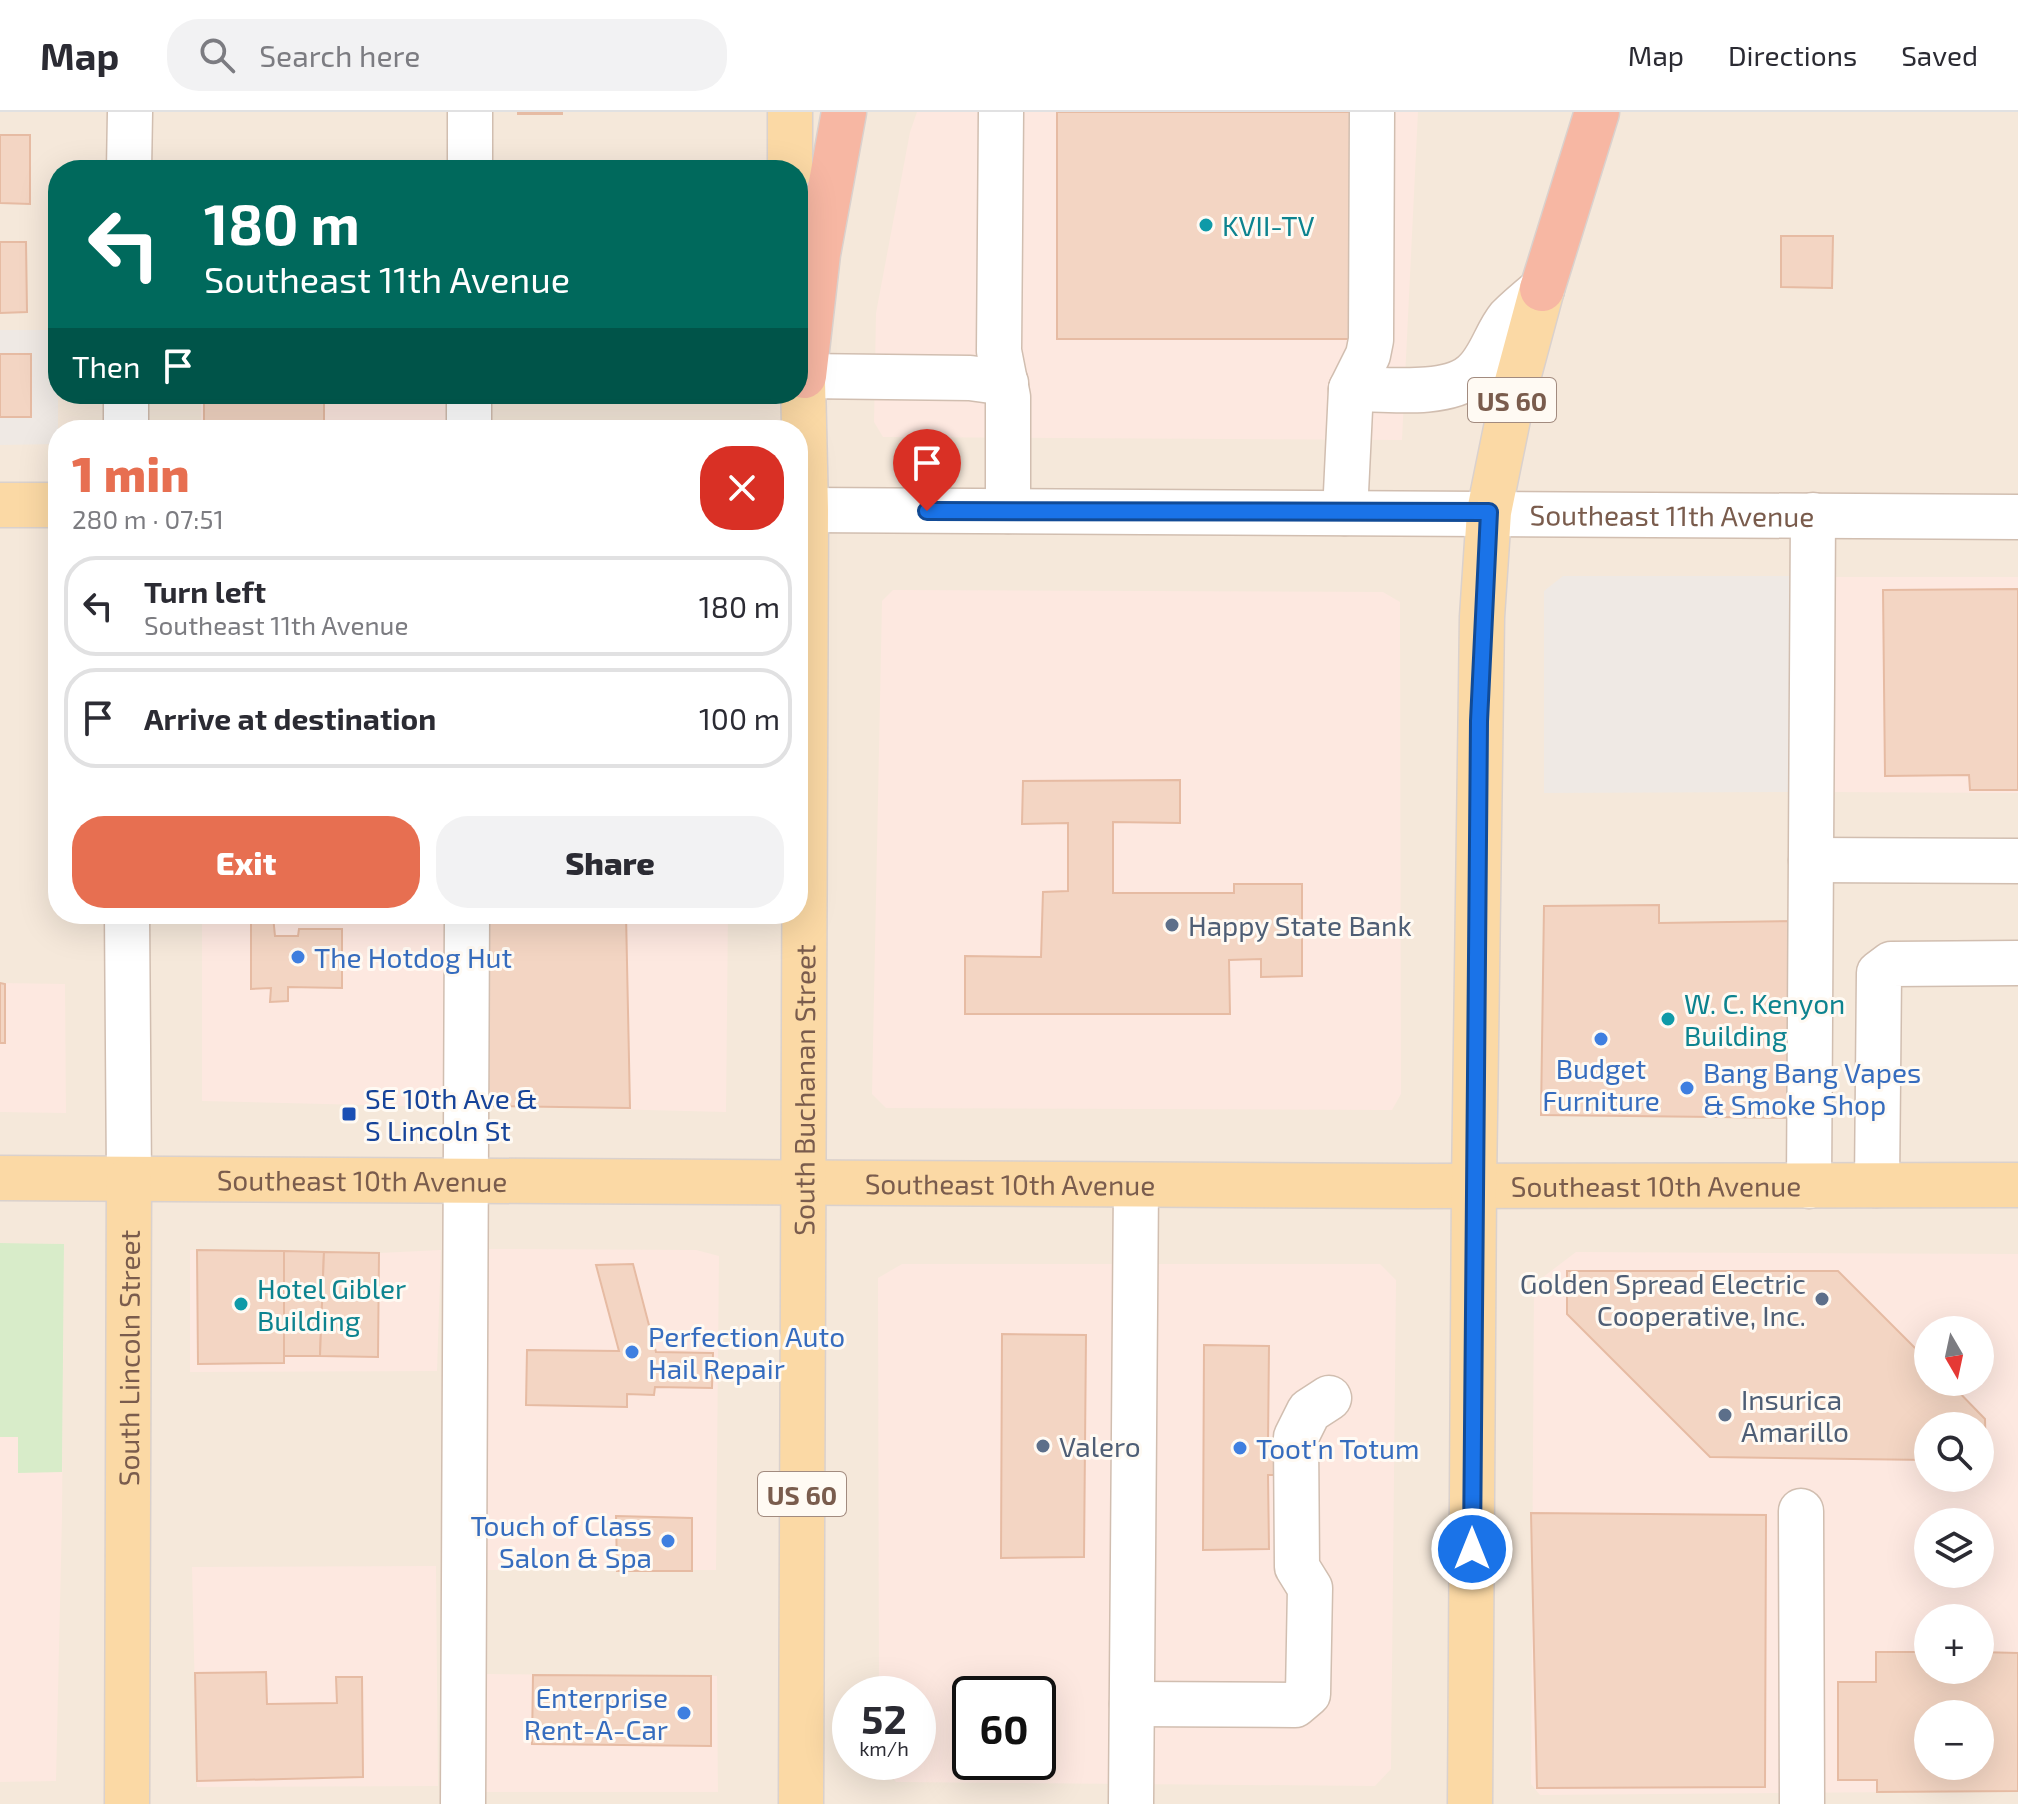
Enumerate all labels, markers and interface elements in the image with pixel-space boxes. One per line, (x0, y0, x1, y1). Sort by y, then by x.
search box (167, 19, 727, 91)
text: Map (40, 32, 119, 78)
icon: search (195, 33, 239, 77)
text: Search here (259, 37, 420, 73)
text: Map (1628, 38, 1684, 72)
text: Directions (1728, 38, 1857, 72)
text: Saved (1901, 38, 1978, 72)
text: 180 m (204, 189, 360, 256)
icon: left (72, 192, 176, 296)
place label: KVII-TV (1222, 208, 1315, 242)
marker: KVII-TV (1197, 216, 1215, 234)
text: Southeast 11th Avenue (204, 257, 570, 300)
icon: arrive (156, 344, 200, 388)
text: Then (72, 348, 140, 384)
road number: US 60 (1468, 378, 1556, 422)
pin (893, 429, 961, 511)
icon: arrive (905, 441, 949, 485)
text: 1 min (72, 444, 190, 502)
button: close (700, 446, 784, 530)
street label: Southeast 11th Avenue (1529, 497, 1815, 533)
text: 280 m · 07:51 (72, 503, 224, 534)
text: Turn left (144, 573, 266, 609)
icon: left (76, 584, 120, 628)
text: 180 m (699, 588, 780, 624)
text: Southeast 11th Avenue (144, 609, 408, 640)
icon: arrive (76, 696, 120, 740)
text: Arrive at destination (144, 700, 436, 736)
text: 100 m (699, 700, 780, 736)
button: Exit (72, 816, 420, 908)
button: Share (436, 816, 784, 908)
place label: Happy State Bank (1188, 908, 1412, 942)
marker: Happy State Bank (1163, 916, 1181, 934)
place label: The Hotdog Hut (314, 940, 512, 974)
street label: South Buchanan Street (786, 944, 821, 1236)
marker: The Hotdog Hut (289, 948, 307, 966)
place label: W. C. Kenyon Building (1684, 986, 1845, 1052)
marker: W. C. Kenyon Building (1659, 1010, 1677, 1028)
marker: Budget Furniture (1592, 1030, 1610, 1048)
place label: Budget Furniture (1542, 1051, 1660, 1117)
place label: Bang Bang Vapes & Smoke Shop (1703, 1055, 1921, 1121)
marker: Bang Bang Vapes & Smoke Shop (1678, 1079, 1696, 1097)
place label: SE 10th Ave & S Lincoln St (365, 1081, 538, 1147)
marker: SE 10th Ave & S Lincoln St (340, 1105, 358, 1123)
street label: Southeast 10th Avenue (217, 1162, 507, 1198)
street label: Southeast 10th Avenue (865, 1166, 1155, 1202)
street label: Southeast 10th Avenue (1511, 1168, 1801, 1203)
street label: South Lincoln Street (111, 1230, 146, 1486)
place label: Golden Spread Electric Cooperative, Inc. (1520, 1266, 1806, 1332)
place label: Hotel Gibler Building (257, 1271, 406, 1337)
marker: Golden Spread Electric Cooperative, Inc. (1813, 1290, 1831, 1308)
marker: Hotel Gibler Building (232, 1295, 250, 1313)
north arrow (1914, 1316, 1994, 1396)
map controls (1914, 1316, 1994, 1780)
place label: Perfection Auto Hail Repair (648, 1319, 845, 1385)
marker: Perfection Auto Hail Repair (623, 1343, 641, 1361)
place label: Insurica Amarillo (1741, 1382, 1849, 1448)
marker: Insurica Amarillo (1716, 1406, 1734, 1424)
button: search (1914, 1412, 1994, 1492)
place label: Valero (1059, 1429, 1141, 1463)
place label: Toot'n Totum (1256, 1431, 1419, 1465)
marker: Valero (1034, 1437, 1052, 1455)
marker: Toot'n Totum (1231, 1439, 1249, 1457)
road number: US 60 (758, 1472, 846, 1516)
position arrow (1430, 1507, 1514, 1591)
place label: Touch of Class Salon & Spa (470, 1508, 652, 1574)
button: layers (1914, 1508, 1994, 1588)
marker: Touch of Class Salon & Spa (659, 1532, 677, 1550)
button: + (1914, 1604, 1994, 1684)
speed limit sign: 60 (952, 1676, 1056, 1780)
place label: Enterprise Rent-A-Car (524, 1680, 668, 1746)
text: 52 (861, 1694, 907, 1742)
button: − (1914, 1700, 1994, 1780)
marker: Enterprise Rent-A-Car (675, 1704, 693, 1722)
text: km/h (859, 1736, 909, 1760)

